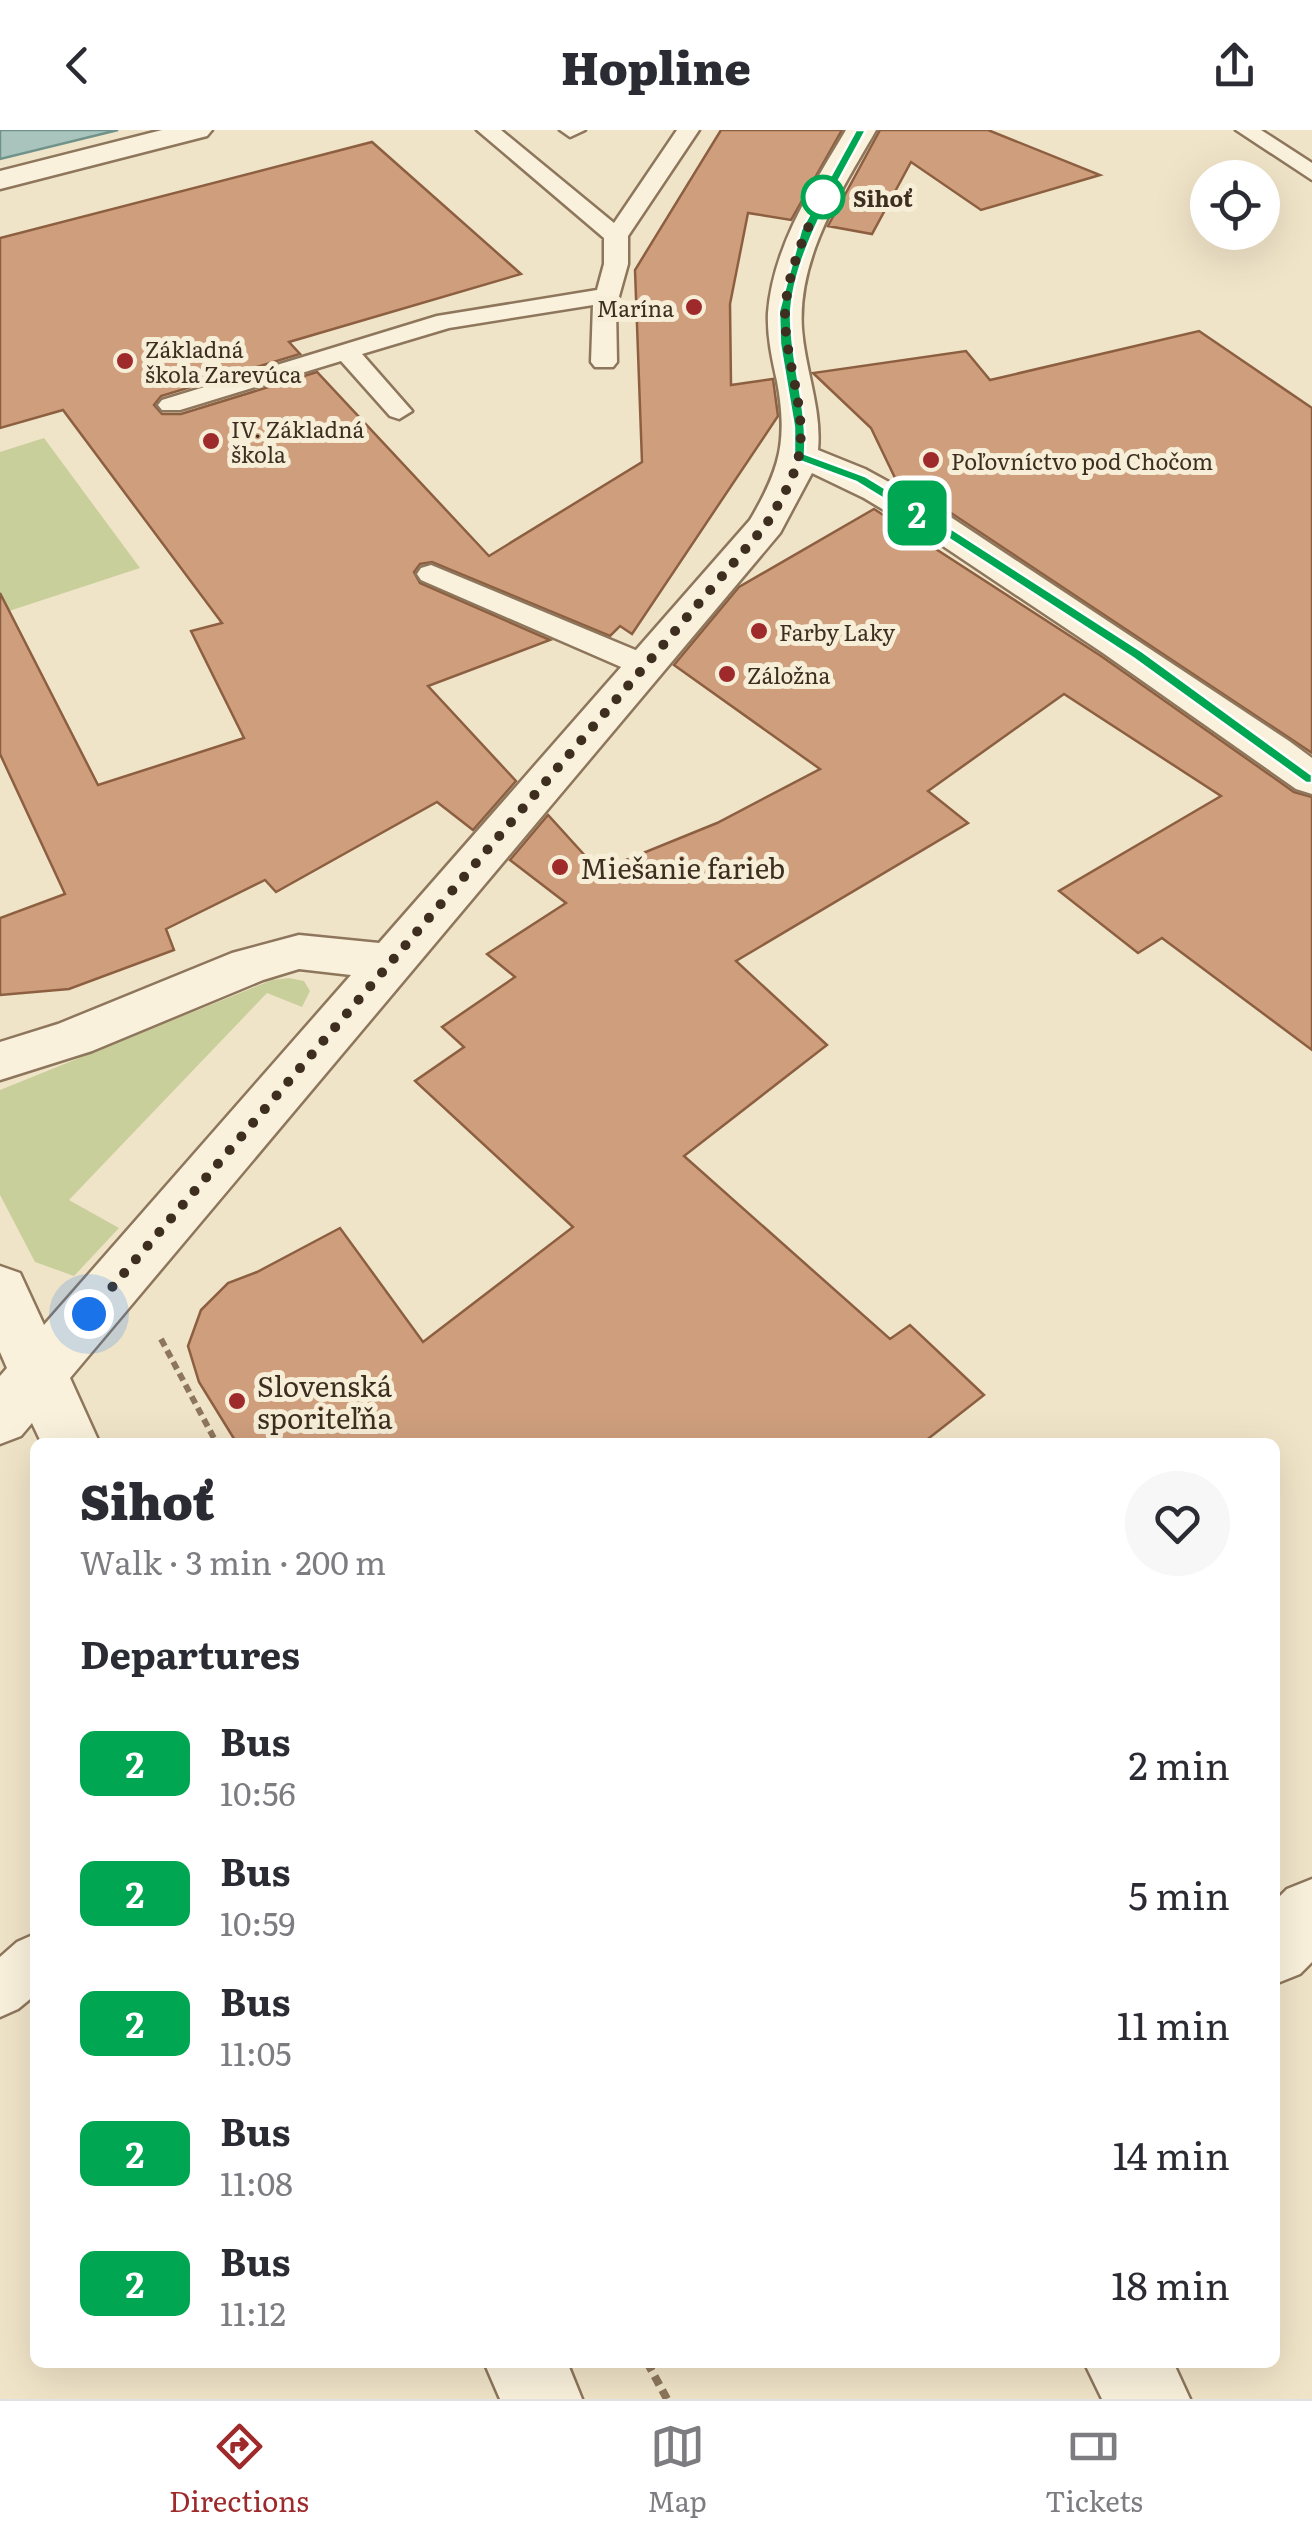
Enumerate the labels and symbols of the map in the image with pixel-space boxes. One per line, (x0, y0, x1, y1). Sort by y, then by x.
marker: Sihoť (802, 176, 844, 218)
place label: Sihoť (853, 181, 913, 214)
place label: Marína (597, 291, 674, 324)
marker: Marína (683, 296, 705, 318)
place label: Základná škola Zarevúca (145, 332, 302, 390)
marker: Základná škola Zarevúca (114, 350, 136, 372)
place label: IV. Základná škola (231, 412, 365, 470)
marker: IV. Základná škola (200, 430, 222, 452)
place label: Poľovníctvo pod Chočom (951, 444, 1213, 477)
marker: Poľovníctvo pod Chočom (920, 449, 942, 471)
line badge: 2 (884, 480, 950, 546)
place label: Farby Laky (779, 615, 896, 648)
marker: Farby Laky (748, 620, 770, 642)
place label: Záložna (747, 658, 831, 691)
marker: Záložna (716, 663, 738, 685)
place label: Miešanie farieb (580, 846, 785, 888)
marker: Miešanie farieb (549, 856, 571, 878)
your location (64, 1289, 114, 1339)
place label: Slovenská sporiteľňa (257, 1364, 393, 1438)
marker: Slovenská sporiteľňa (226, 1390, 248, 1412)

